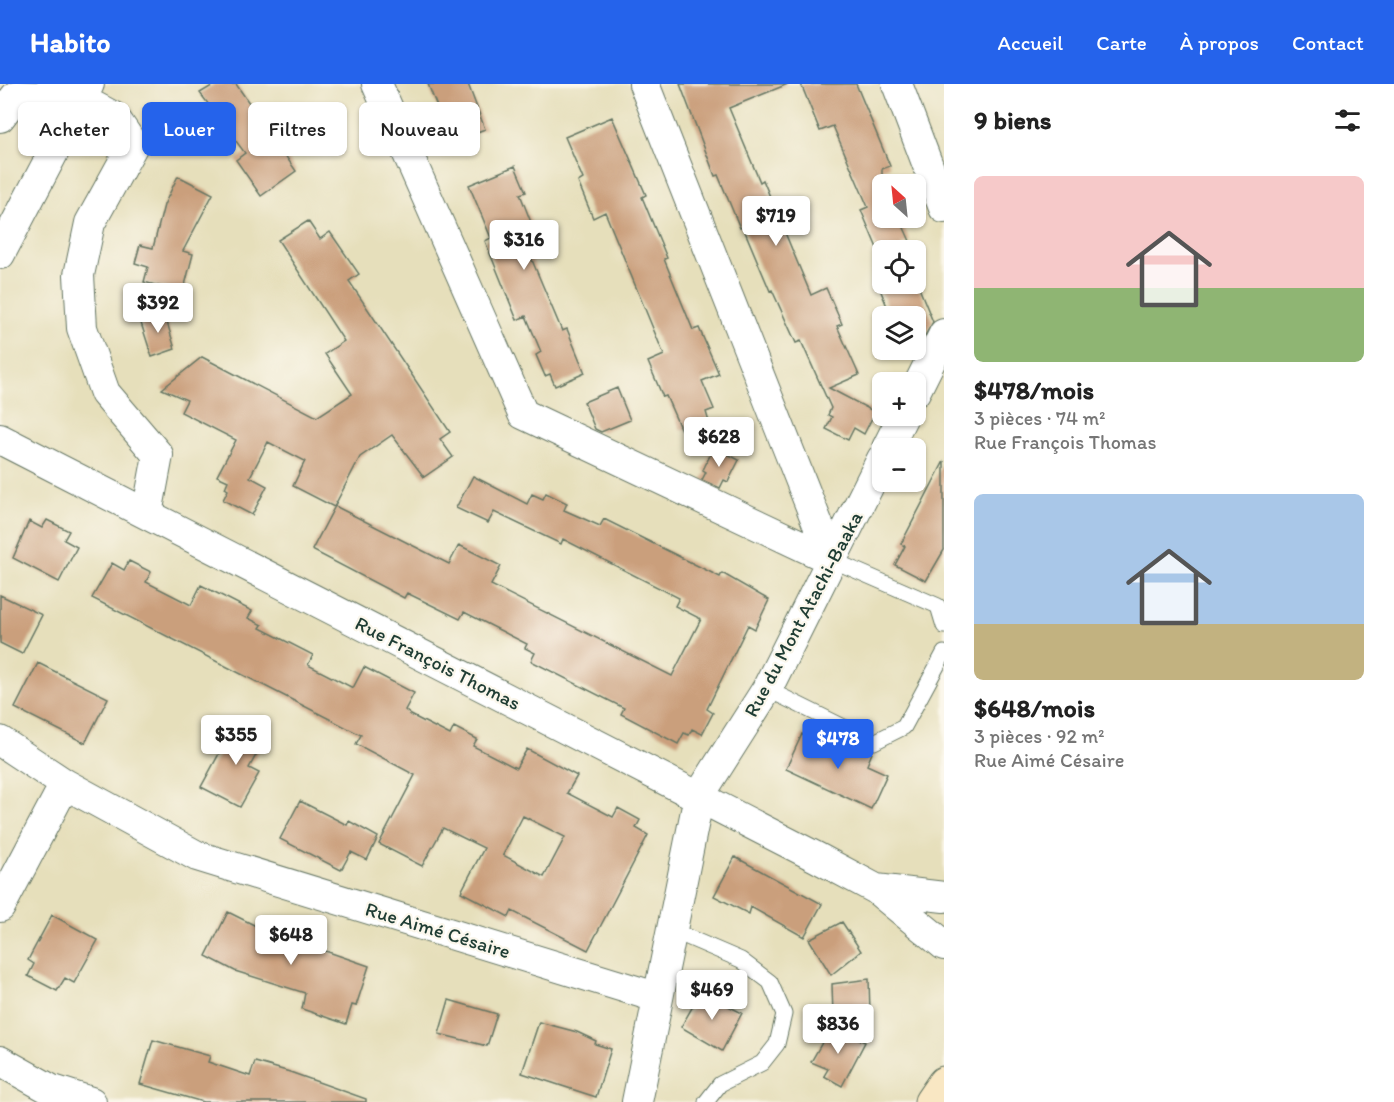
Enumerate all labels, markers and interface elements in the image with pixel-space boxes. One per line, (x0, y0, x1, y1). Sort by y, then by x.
text: Habito (30, 25, 110, 59)
text: Accueil (998, 30, 1063, 55)
text: Carte (1096, 30, 1147, 55)
text: À propos (1180, 30, 1259, 55)
text: Contact (1292, 30, 1364, 55)
chip: Acheter (18, 102, 130, 156)
chip: Louer (142, 102, 236, 156)
chip: Filtres (248, 102, 347, 156)
chip: Nouveau (359, 102, 480, 156)
text: 9 biens (974, 104, 1052, 136)
icon: filters (1331, 104, 1364, 137)
north arrow (872, 174, 926, 228)
map controls (872, 174, 926, 492)
pin: $719 (740, 196, 812, 247)
text: $719 (756, 203, 796, 227)
icon: home (1115, 215, 1223, 323)
pin: $316 (488, 220, 560, 271)
text: $316 (504, 227, 544, 251)
button: locate (872, 240, 926, 294)
pin: $392 (122, 283, 194, 334)
text: $392 (137, 290, 179, 314)
button: layers (872, 306, 926, 360)
button: + (872, 372, 926, 426)
text: $478/mois (974, 374, 1094, 406)
text: 3 pièces · 74 m² (974, 406, 1106, 430)
pin: $628 (683, 417, 755, 468)
text: $628 (698, 424, 740, 448)
text: Rue François Thomas (974, 430, 1156, 454)
button: − (872, 438, 926, 492)
street label: Rue du Mont Atachi-Baaka (739, 507, 868, 721)
icon: home (1115, 533, 1223, 641)
street label: Rue François Thomas (351, 611, 525, 715)
text: $648/mois (974, 692, 1095, 724)
pin: $355 (200, 715, 272, 766)
pin: $478 (802, 719, 874, 770)
text: $355 (215, 722, 257, 746)
text: 3 pièces · 92 m² (974, 724, 1105, 748)
text: $478 (816, 726, 860, 750)
text: Rue Aimé Césaire (974, 748, 1124, 772)
street label: Rue Aimé Césaire (363, 897, 513, 963)
pin: $648 (255, 915, 327, 966)
text: $648 (269, 922, 313, 946)
pin: $469 (676, 970, 748, 1021)
text: $469 (690, 977, 734, 1001)
pin: $836 (802, 1004, 874, 1055)
text: $836 (817, 1011, 859, 1035)

